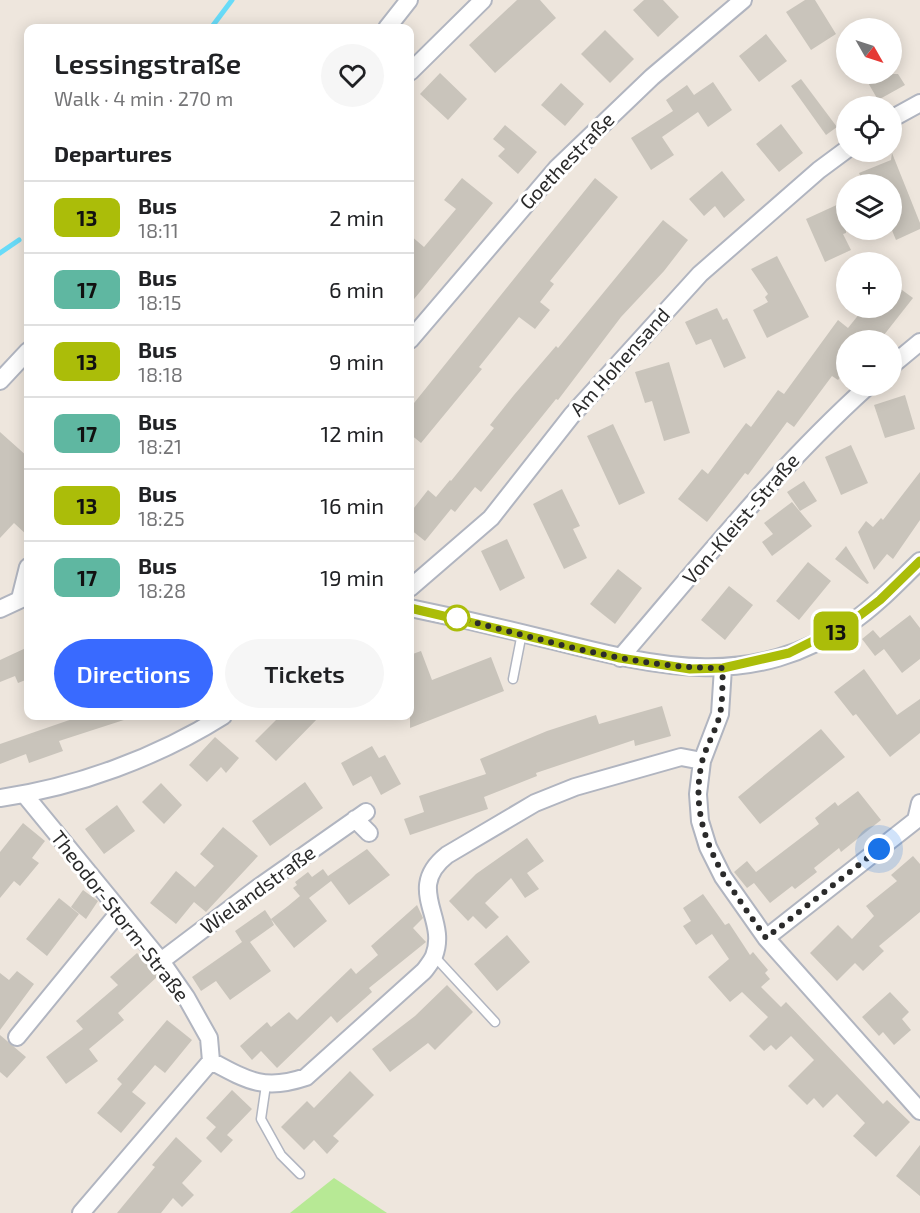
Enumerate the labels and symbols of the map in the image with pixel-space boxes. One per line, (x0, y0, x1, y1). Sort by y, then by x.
north arrow (836, 18, 902, 84)
street label: Goethestraße (514, 107, 619, 214)
street label: Am Hohensand (564, 302, 674, 420)
street label: Von-Kleist-Straße (677, 448, 804, 589)
unlabelled marker (444, 605, 470, 631)
line badge: 13 (809, 612, 863, 650)
street label: Theodor-Storm-Straße (47, 825, 195, 1006)
your location (864, 834, 894, 864)
street label: Wielandstraße (195, 840, 319, 939)

